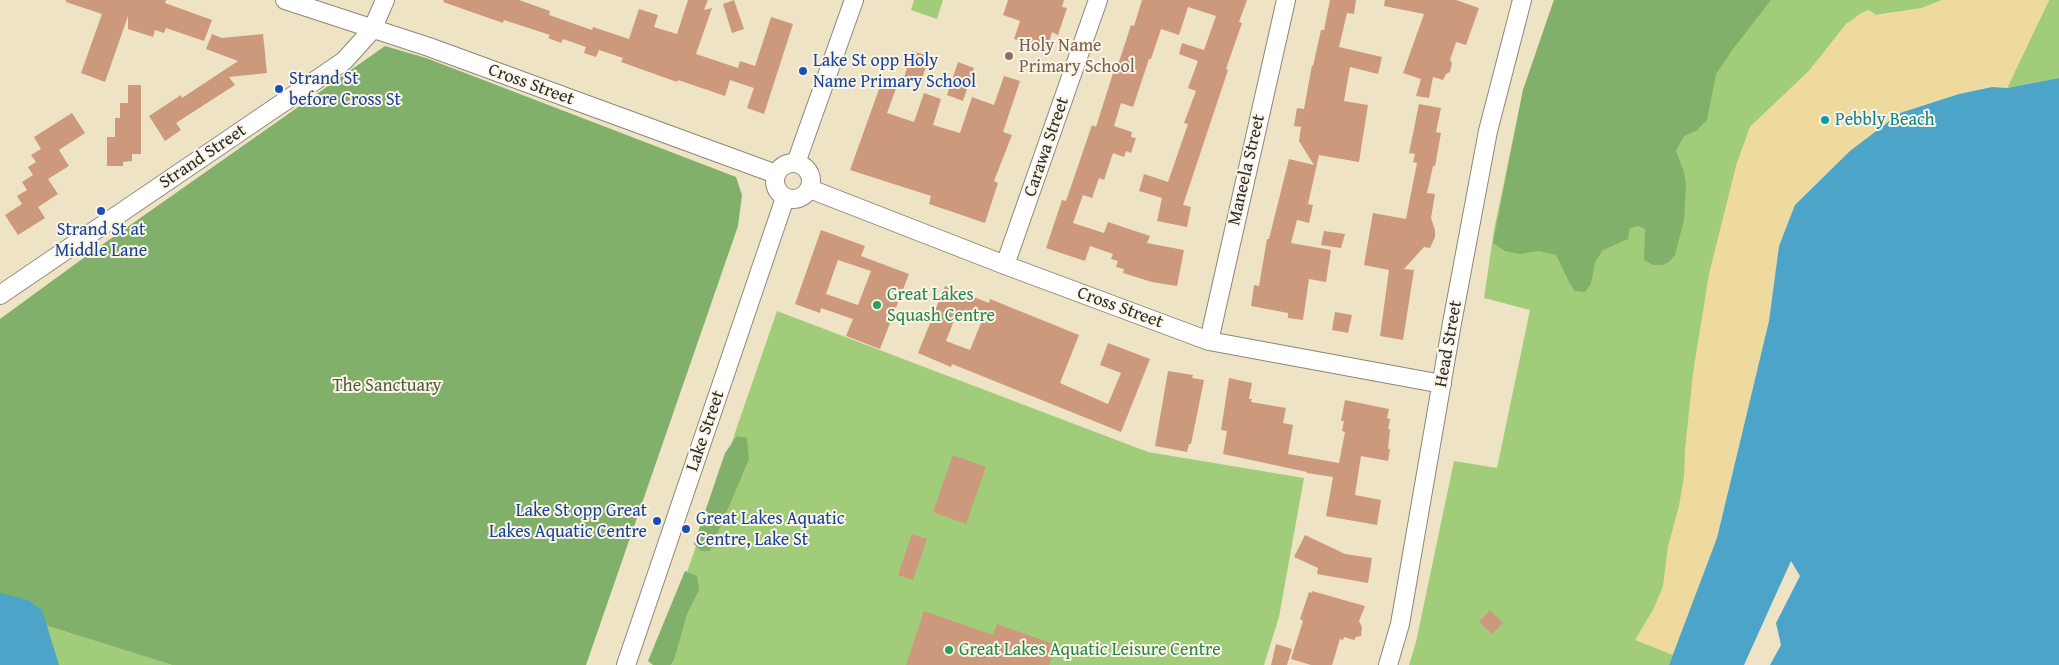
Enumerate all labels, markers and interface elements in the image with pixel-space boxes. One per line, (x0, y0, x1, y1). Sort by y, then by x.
place label: Holy Name Primary School (1019, 35, 1135, 78)
place label: Lake St opp Holy Name Primary School (813, 50, 976, 92)
marker: Holy Name Primary School (1003, 50, 1015, 62)
street label: Cross Street (485, 59, 577, 111)
marker: Lake St opp Holy Name Primary School (797, 65, 809, 77)
place label: Strand St before Cross St (289, 68, 401, 110)
marker: Strand St before Cross St (273, 83, 285, 95)
street label: Carawa Street (1020, 94, 1074, 200)
place label: Pebbly Beach (1835, 109, 1935, 131)
street label: Maneela Street (1224, 112, 1270, 228)
marker: Pebbly Beach (1819, 114, 1831, 126)
street label: Strand Street (155, 120, 251, 194)
marker: Strand St at Middle Lane (95, 205, 107, 217)
place label: Strand St at Middle Lane (55, 219, 147, 262)
street label: Cross Street (1074, 282, 1166, 334)
place label: Great Lakes Squash Centre (887, 284, 995, 326)
marker: Great Lakes Squash Centre (871, 299, 883, 311)
street label: Head Street (1431, 299, 1467, 389)
park label: The Sanctuary (333, 375, 441, 397)
street label: Lake Street (682, 388, 730, 474)
place label: Lake St opp Great Lakes Aquatic Centre (489, 500, 647, 542)
place label: Great Lakes Aquatic Centre, Lake St (696, 508, 845, 550)
marker: Lake St opp Great Lakes Aquatic Centre (651, 515, 663, 527)
marker: Great Lakes Aquatic Centre, Lake St (680, 523, 692, 535)
place label: Great Lakes Aquatic Leisure Centre (959, 639, 1221, 661)
marker: Great Lakes Aquatic Leisure Centre (943, 644, 955, 656)

